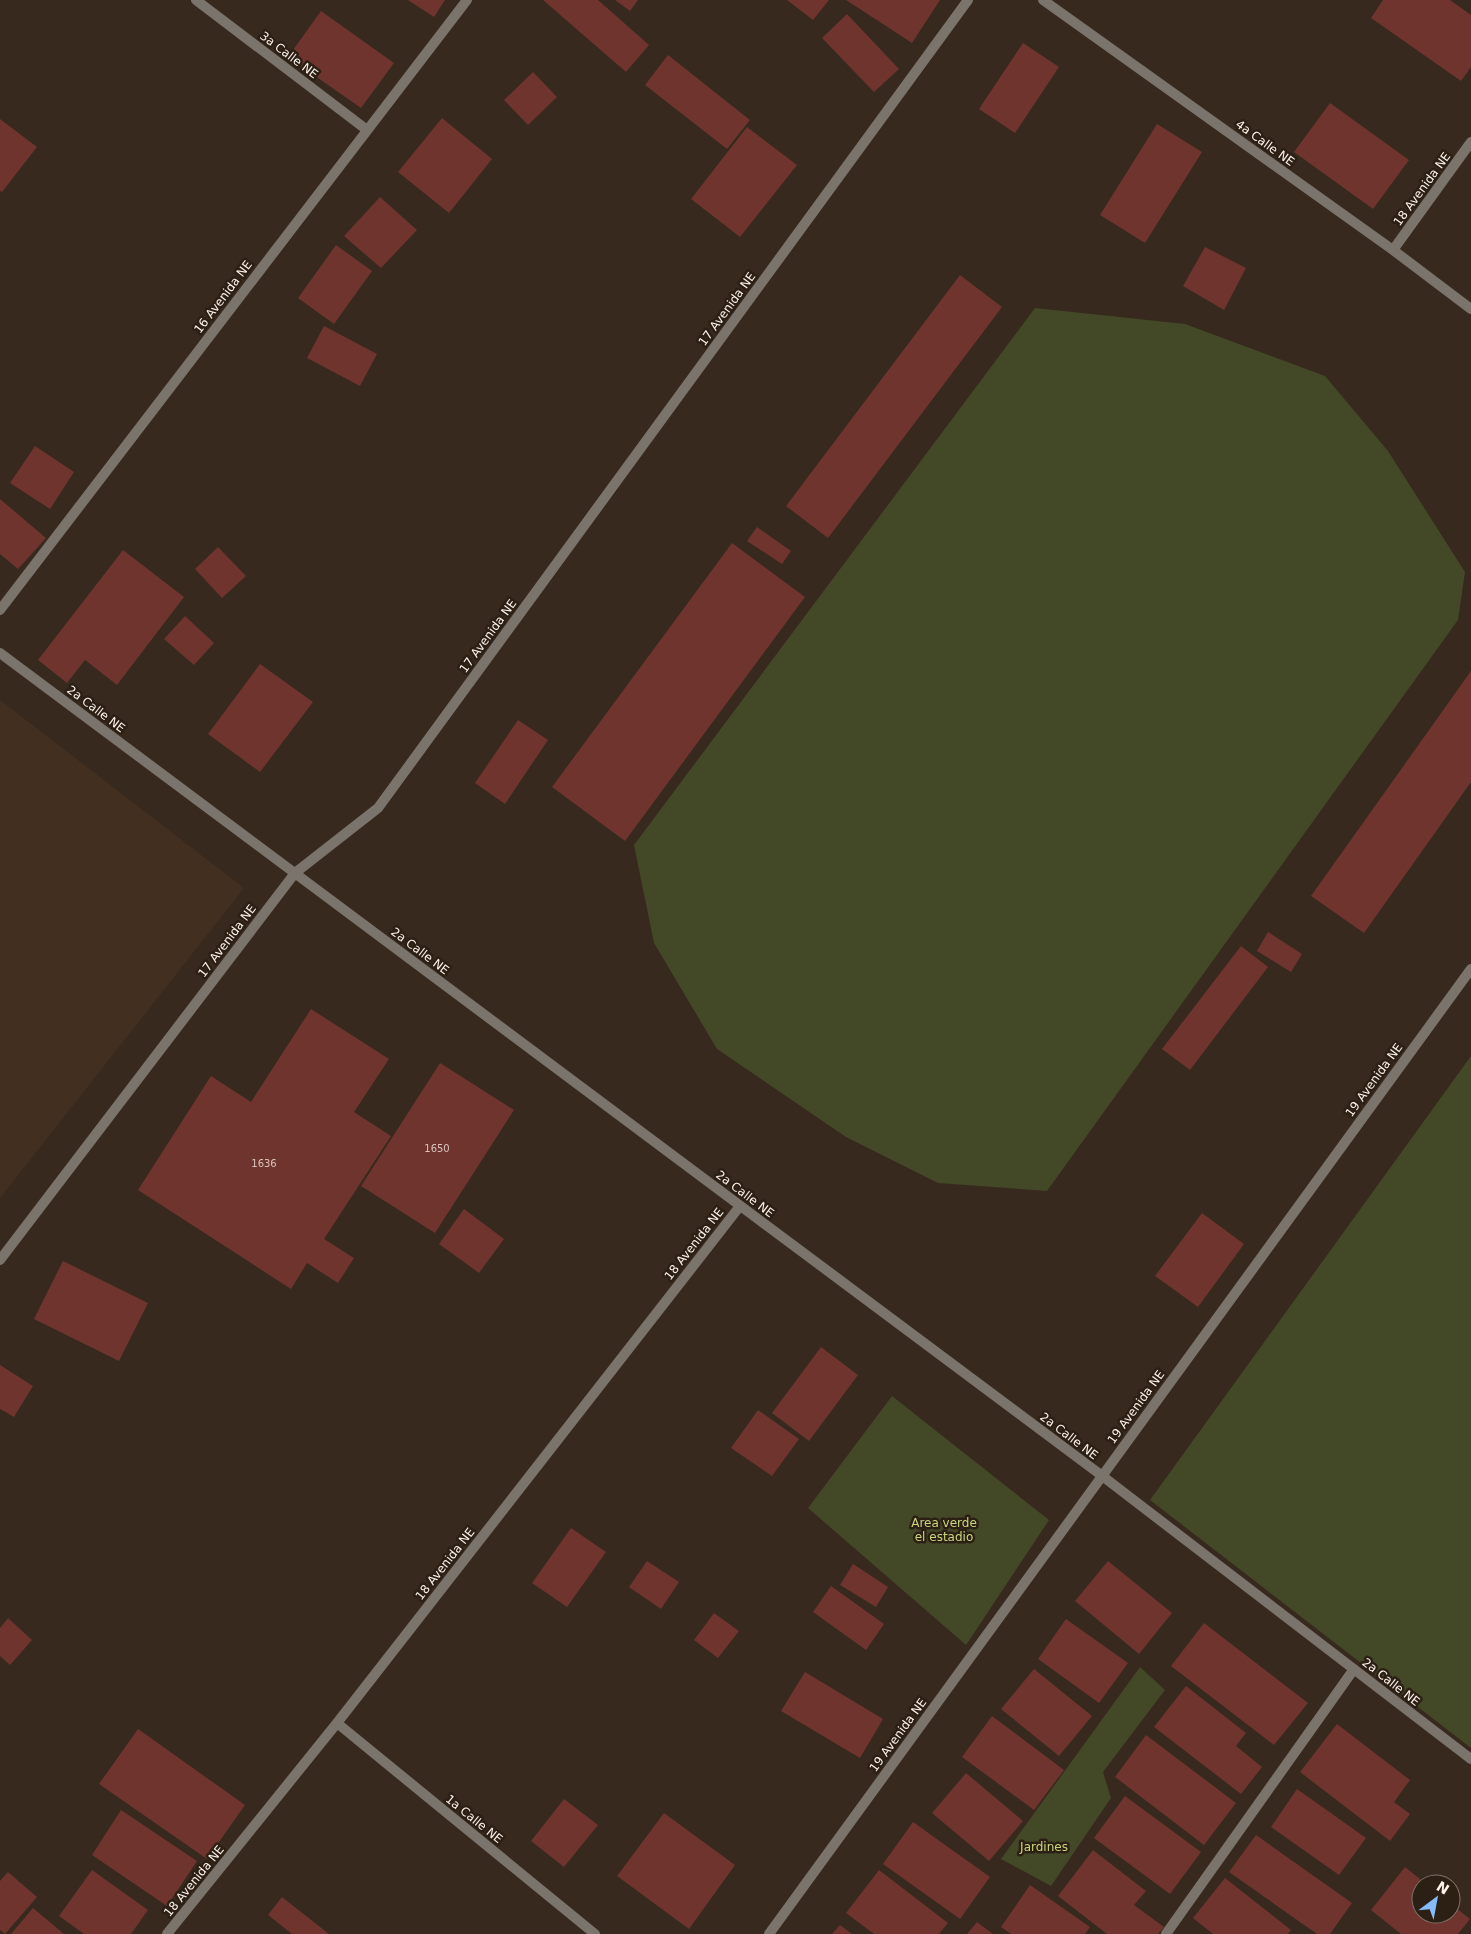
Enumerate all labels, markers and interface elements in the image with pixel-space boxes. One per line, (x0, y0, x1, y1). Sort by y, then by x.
street label: 3a Calle NE (257, 29, 321, 81)
street label: 4a Calle NE (1233, 117, 1297, 169)
street label: 18 Avenida NE (1391, 150, 1453, 228)
street label: 16 Avenida NE (191, 258, 255, 336)
street label: 17 Avenida NE (696, 270, 758, 348)
street label: 17 Avenida NE (457, 597, 519, 675)
street label: 2a Calle NE (64, 683, 128, 735)
street label: 17 Avenida NE (195, 902, 259, 980)
street label: 2a Calle NE (388, 925, 452, 977)
street label: 19 Avenida NE (1343, 1041, 1405, 1119)
house number: 1650 (424, 1143, 450, 1154)
house number: 1636 (251, 1158, 277, 1169)
street label: 2a Calle NE (713, 1168, 777, 1220)
street label: 18 Avenida NE (662, 1205, 726, 1283)
street label: 19 Avenida NE (1105, 1368, 1167, 1446)
street label: 2a Calle NE (1037, 1410, 1101, 1462)
park label: Area verde el estadio (911, 1516, 977, 1544)
street label: 18 Avenida NE (413, 1525, 477, 1603)
street label: 2a Calle NE (1360, 1655, 1422, 1709)
street label: 19 Avenida NE (867, 1696, 929, 1774)
street label: 1a Calle NE (443, 1792, 505, 1846)
park label: Jardines (1019, 1840, 1068, 1854)
street label: 18 Avenida NE (161, 1843, 227, 1919)
north arrow (1411, 1874, 1461, 1924)
text: N (1434, 1878, 1452, 1898)

